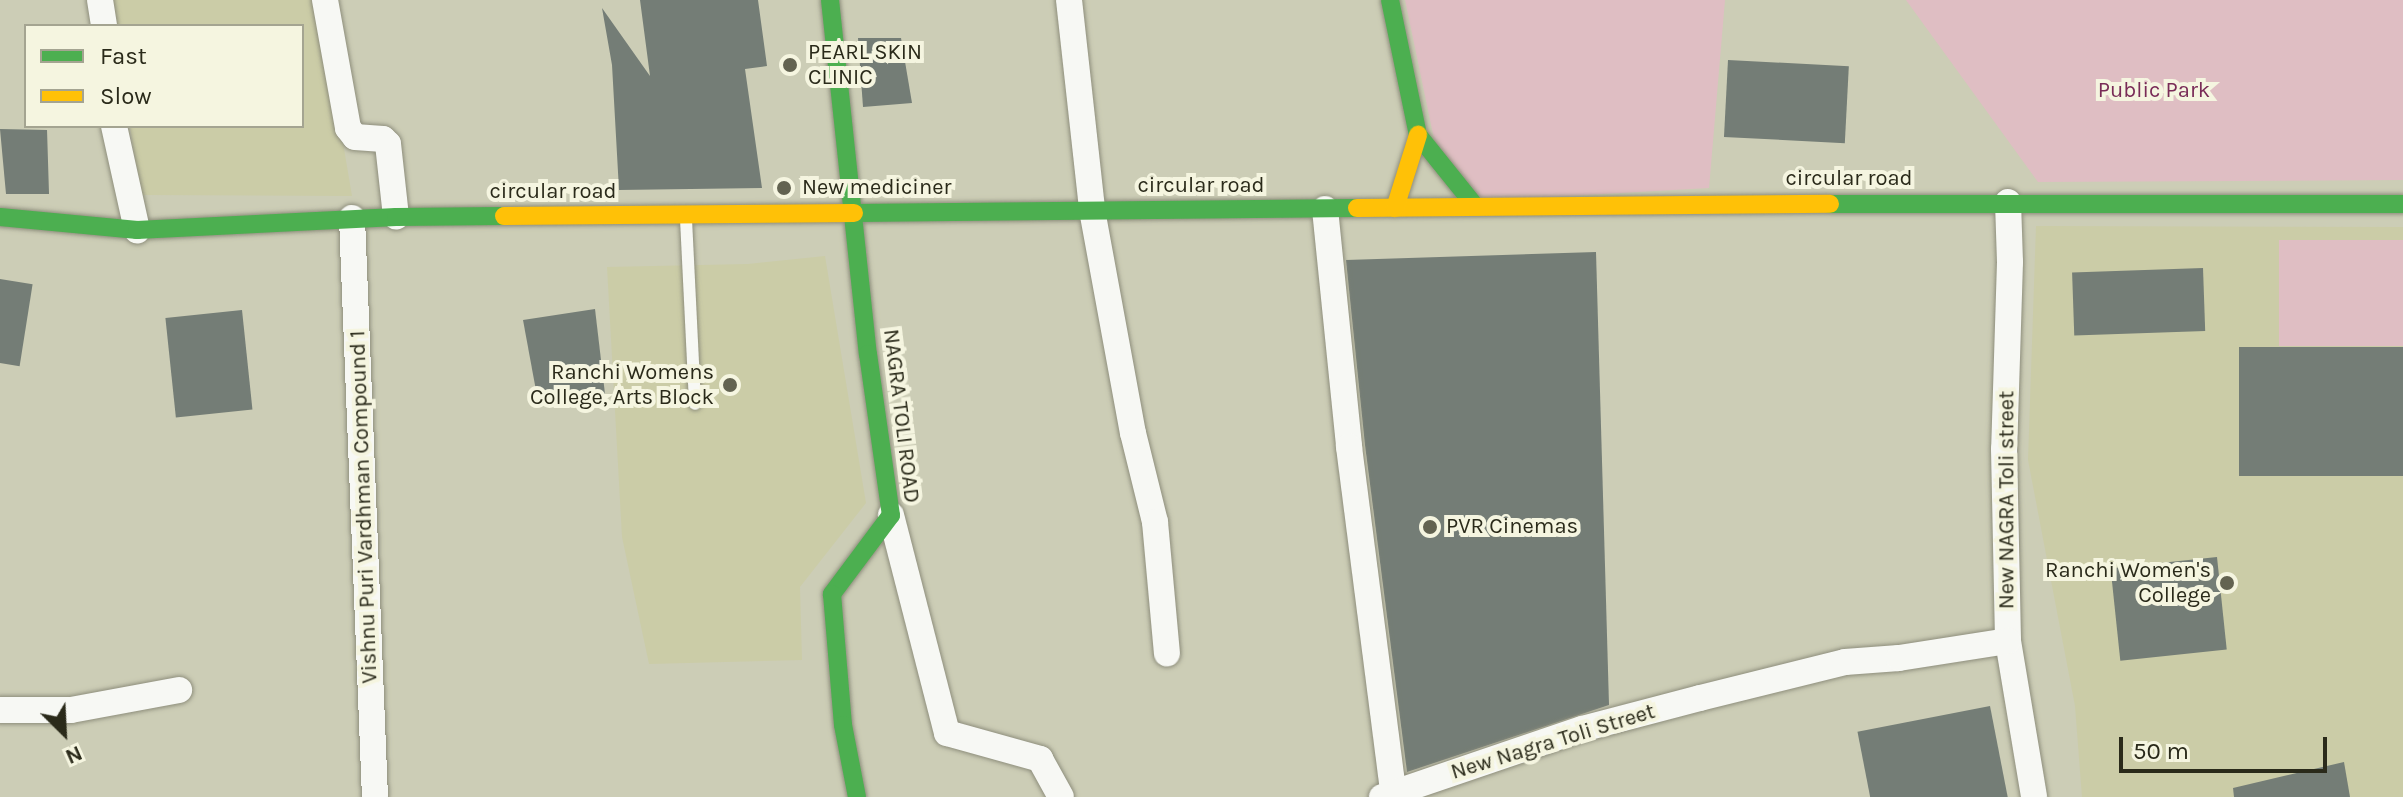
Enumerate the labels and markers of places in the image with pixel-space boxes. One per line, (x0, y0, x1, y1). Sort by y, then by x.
place label: PEARL SKIN CLINIC (808, 39, 922, 90)
marker: PEARL SKIN CLINIC (779, 54, 801, 76)
place label: New mediciner (802, 175, 951, 201)
marker: New mediciner (773, 177, 795, 199)
place label: Ranchi Womens College, Arts Block (530, 359, 714, 410)
marker: Ranchi Womens College, Arts Block (721, 376, 739, 394)
place label: PVR Cinemas (1446, 514, 1578, 540)
marker: PVR Cinemas (1421, 518, 1439, 536)
place label: Ranchi Women's College (2045, 557, 2211, 608)
marker: Ranchi Women's College (2218, 574, 2236, 592)

